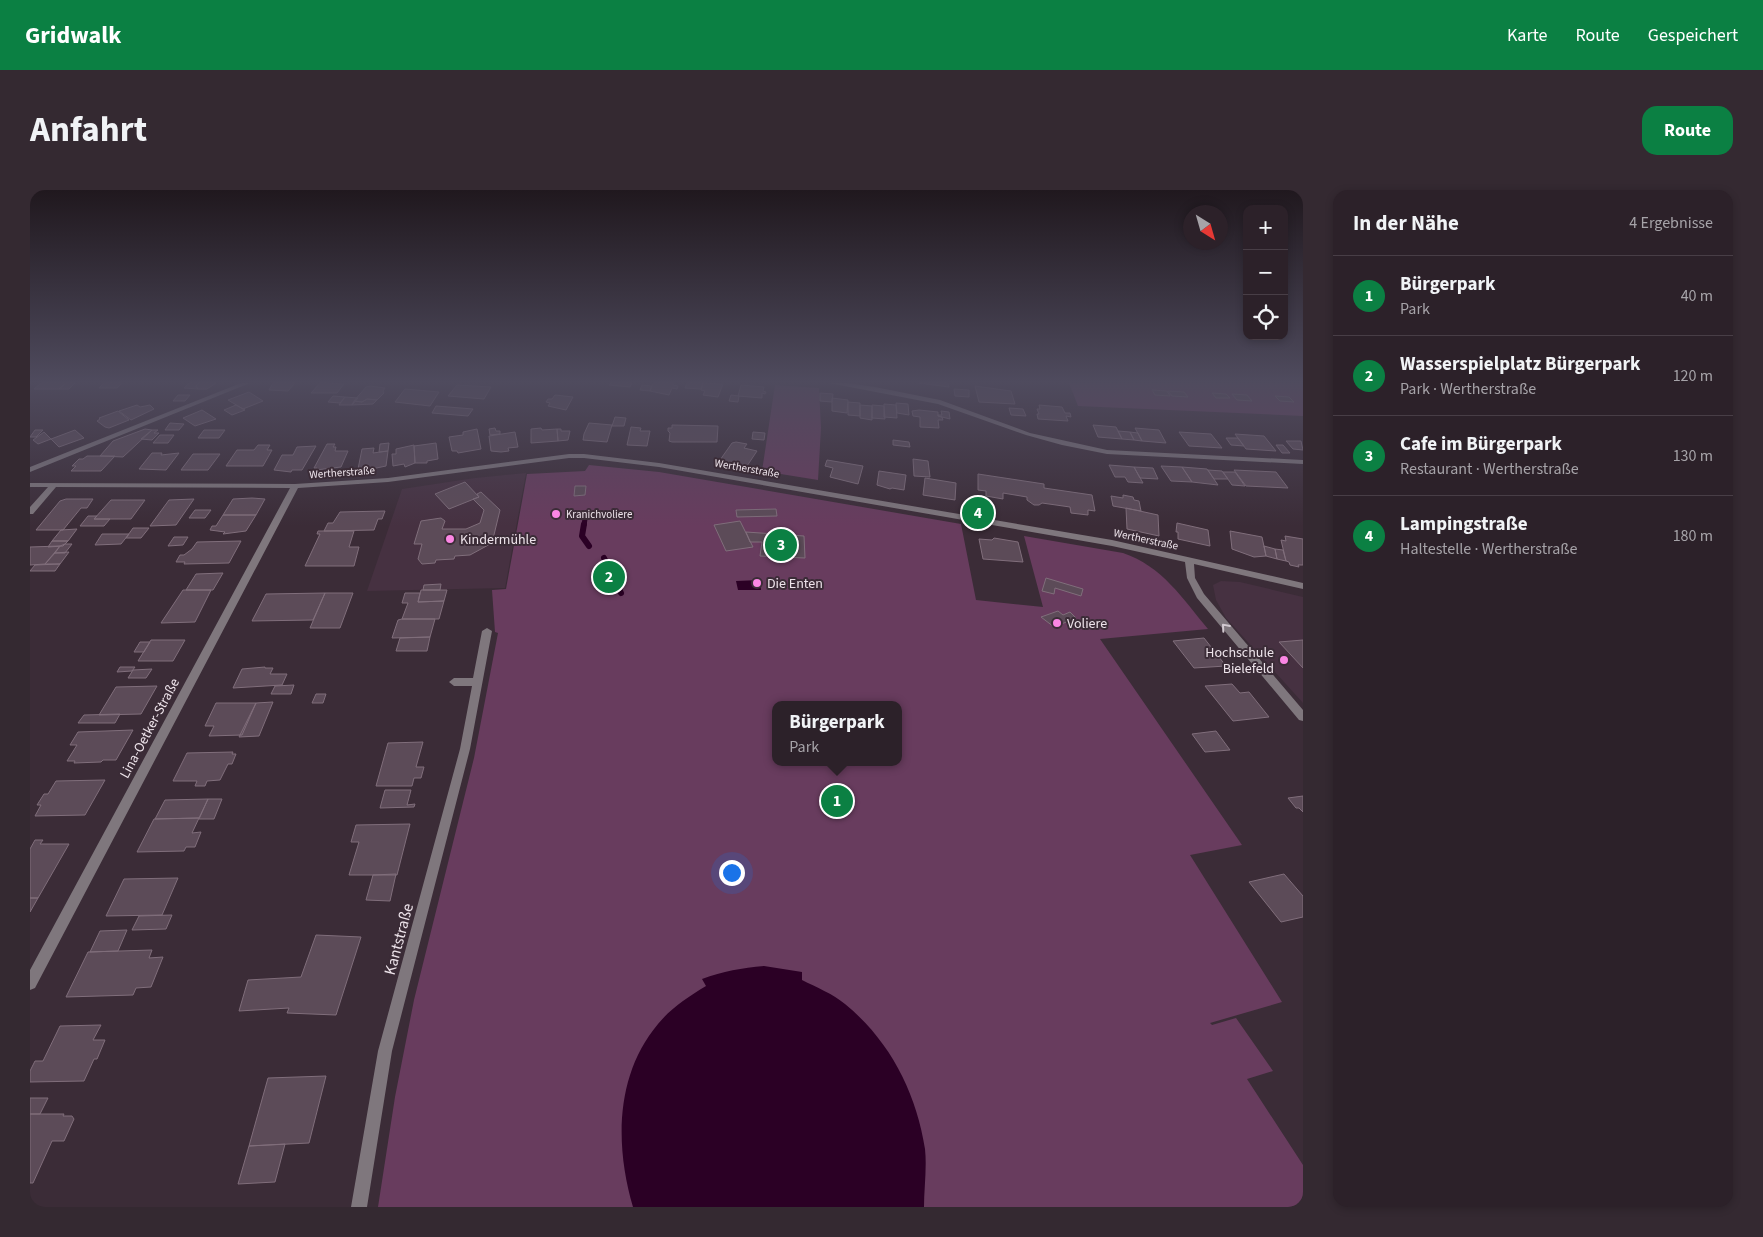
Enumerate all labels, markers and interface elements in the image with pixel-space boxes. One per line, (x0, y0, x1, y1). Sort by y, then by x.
text: Gridwalk (25, 18, 121, 53)
text: Karte (1507, 23, 1547, 48)
text: Route (1575, 23, 1620, 48)
text: Gespeichert (1648, 23, 1738, 48)
text: Anfahrt (30, 105, 147, 155)
button: Route (1642, 106, 1733, 155)
north arrow (1183, 205, 1228, 250)
map controls (1243, 205, 1288, 340)
button: + (1243, 205, 1288, 250)
text: In der Nähe (1353, 208, 1459, 238)
text: 4 Ergebnisse (1629, 212, 1713, 234)
button: − (1243, 250, 1288, 295)
text: Bürgerpark (1400, 271, 1496, 298)
text: 1 (1365, 285, 1373, 307)
text: 40 m (1681, 285, 1713, 307)
button: locate (1243, 295, 1288, 340)
text: Park (1400, 298, 1430, 320)
text: Wasserspielplatz Bürgerpark (1400, 351, 1640, 378)
text: 2 (1365, 365, 1373, 387)
text: 120 m (1673, 365, 1713, 387)
text: Park · Wertherstraße (1400, 378, 1536, 400)
text: Cafe im Bürgerpark (1400, 431, 1562, 458)
text: 3 (1365, 445, 1373, 467)
text: 130 m (1673, 445, 1713, 467)
street label: Wertherstraße (713, 455, 781, 482)
text: Restaurant · Wertherstraße (1400, 458, 1579, 480)
street label: Wertherstraße (309, 463, 376, 482)
pin: 4 (962, 494, 994, 532)
place label: Kranichvoliere (566, 507, 633, 522)
marker: Kranichvoliere (550, 508, 562, 520)
text: Lampingstraße (1400, 511, 1528, 538)
street label: Wertherstraße (1112, 525, 1180, 554)
text: 4 (1365, 525, 1373, 547)
text: 180 m (1673, 525, 1713, 547)
pin: 3 (765, 526, 797, 564)
place label: Kindermühle (460, 530, 536, 550)
marker: Kindermühle (444, 533, 456, 545)
text: Haltestelle · Wertherstraße (1400, 538, 1577, 560)
pin: 2 (593, 558, 625, 596)
place label: Die Enten (767, 574, 823, 594)
marker: Die Enten (751, 577, 763, 589)
place label: Voliere (1067, 614, 1107, 634)
marker: Voliere (1051, 617, 1063, 629)
one-way arrow (1222, 624, 1231, 633)
place label: Hochschule Bielefeld (1205, 643, 1274, 679)
marker: Hochschule Bielefeld (1278, 654, 1290, 666)
street label: Lina-Oetker-Straße (115, 675, 185, 782)
popup (772, 701, 902, 766)
text: Bürgerpark (789, 709, 885, 736)
text: Park (789, 736, 819, 758)
pin: 1 (821, 782, 853, 820)
your location (719, 860, 745, 886)
street label: Kantstraße (379, 901, 419, 978)

